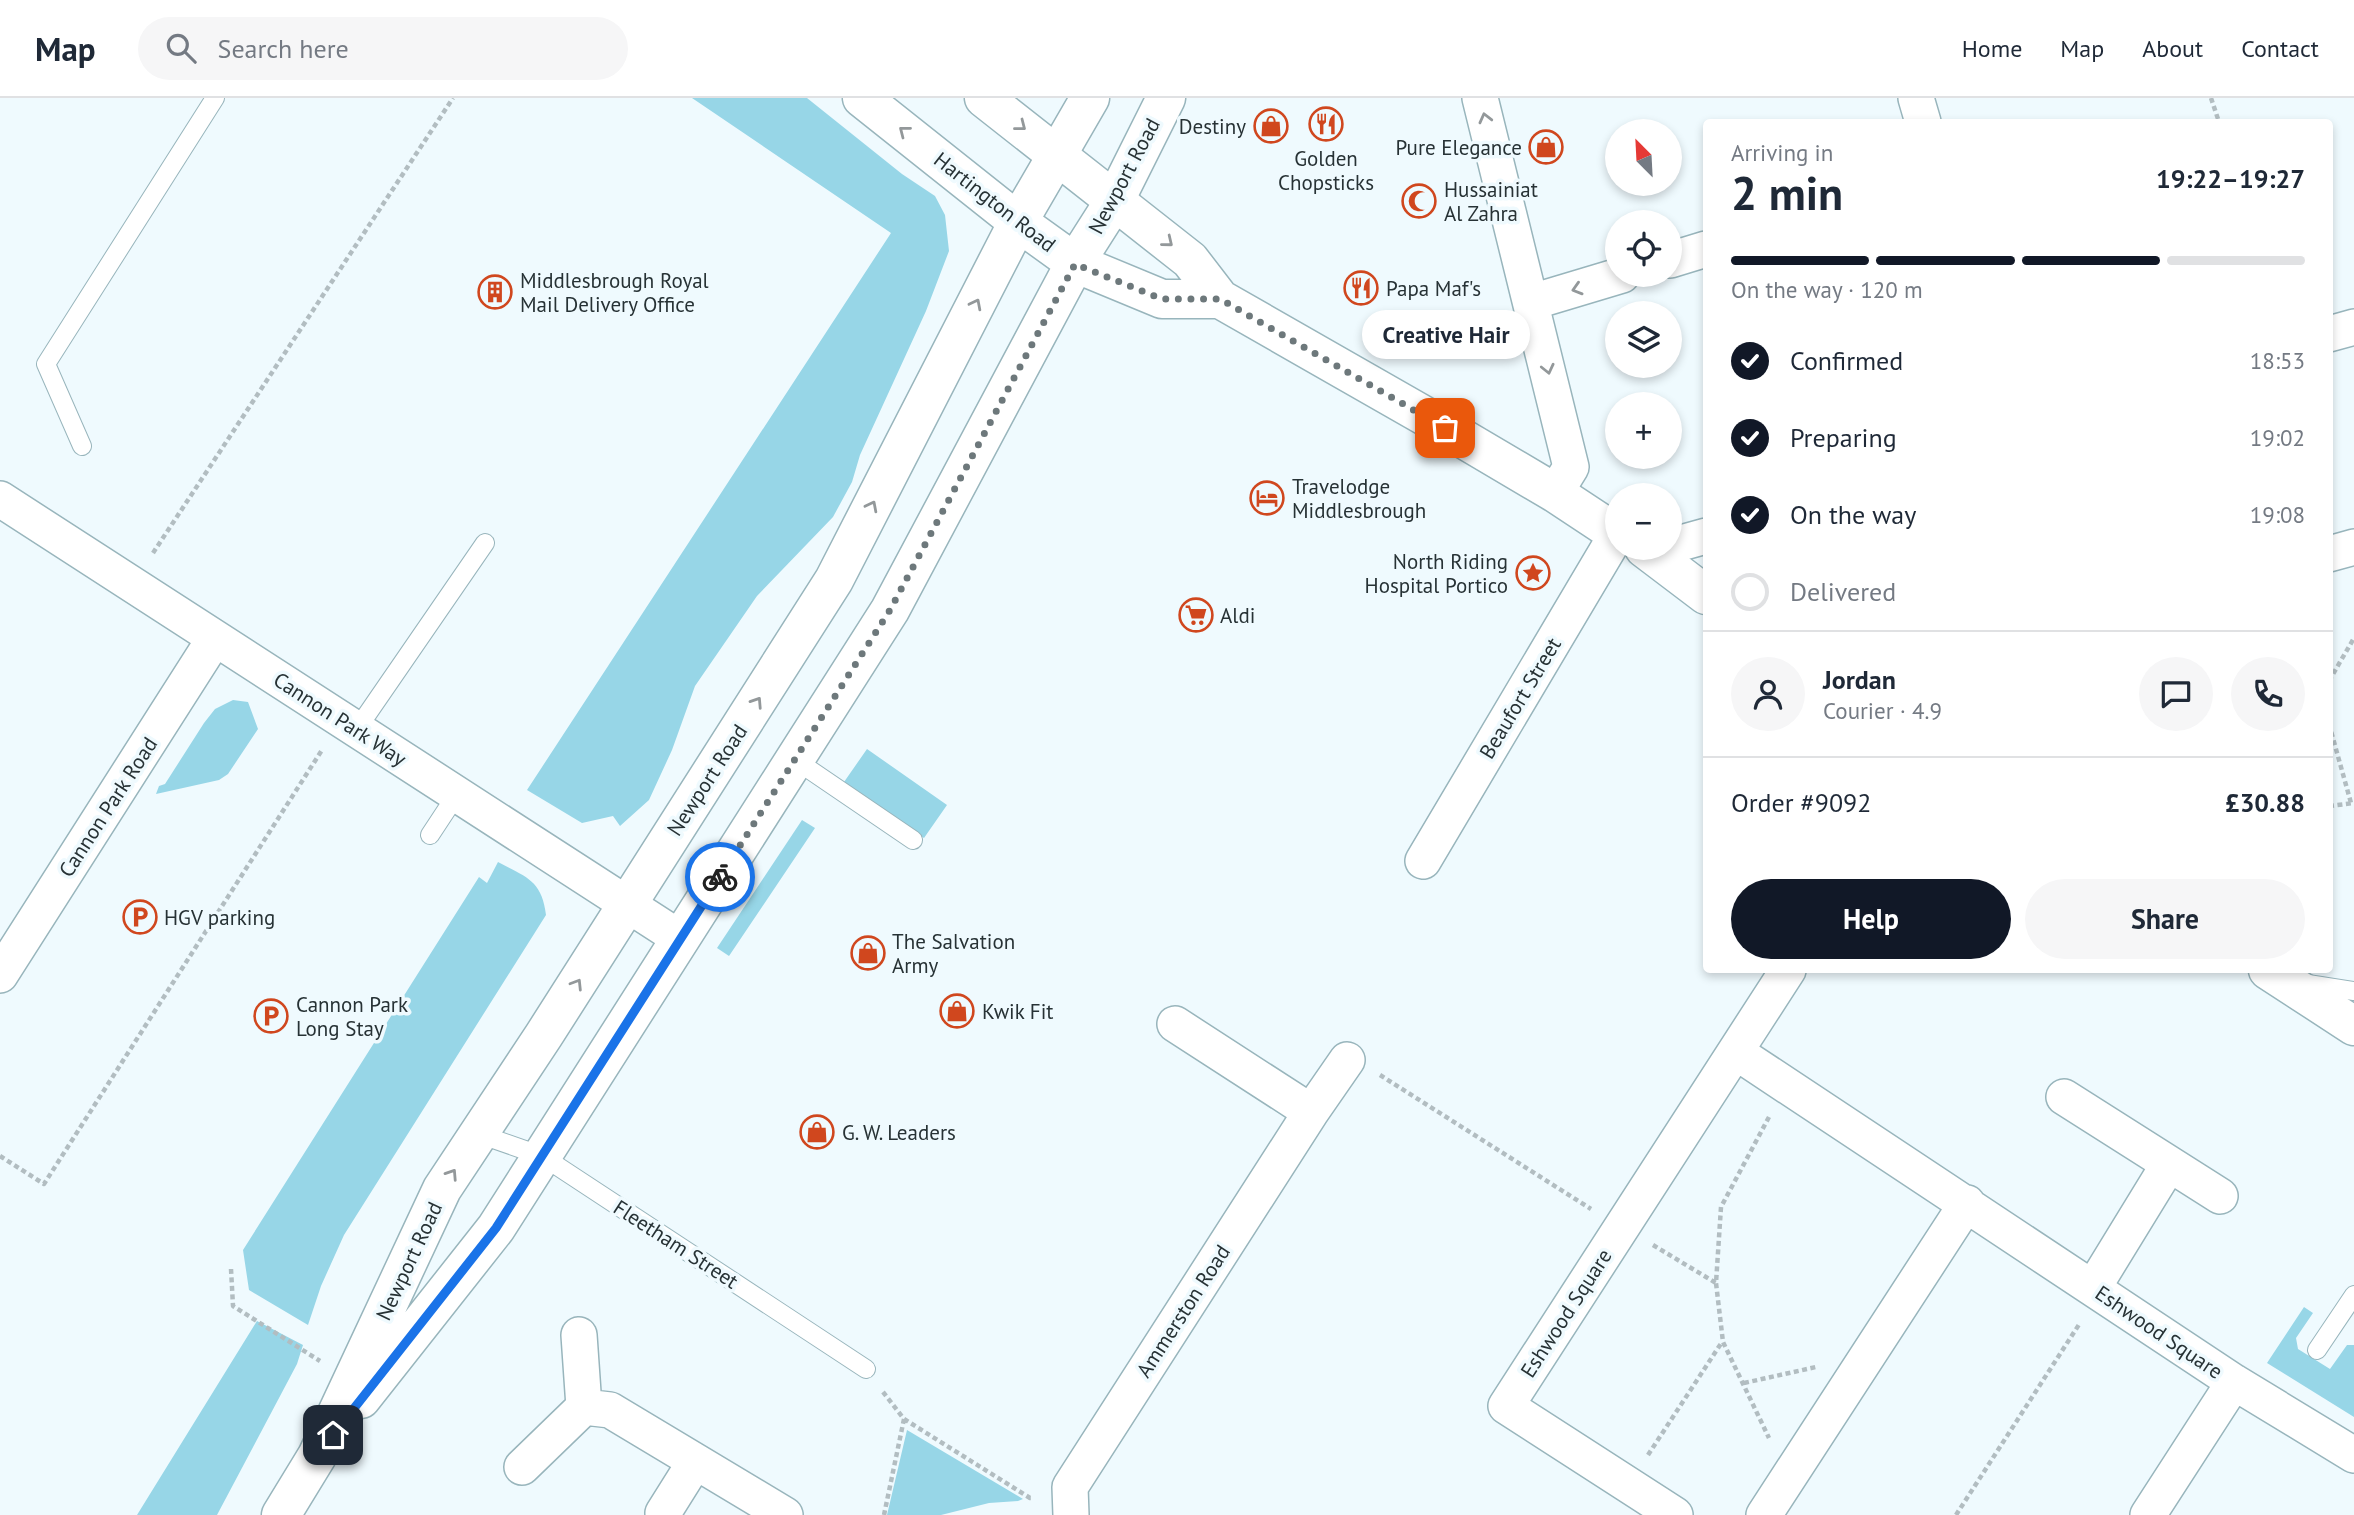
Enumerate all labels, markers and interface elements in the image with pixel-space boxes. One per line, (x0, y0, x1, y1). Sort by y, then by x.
search box (138, 17, 628, 80)
text: Map (35, 27, 96, 70)
icon: search (162, 29, 200, 67)
text: Search here (218, 32, 349, 65)
text: Home (1962, 33, 2022, 64)
text: Map (2060, 33, 2104, 64)
text: About (2142, 33, 2203, 64)
text: Contact (2241, 33, 2319, 64)
restaurant icon: Golden Chopsticks (1307, 105, 1345, 143)
shop icon: Destiny (1252, 107, 1290, 145)
one-way arrow (1479, 112, 1493, 124)
street label: Newport Road (1082, 113, 1166, 239)
place label: Destiny (1179, 113, 1246, 140)
one-way arrow (1013, 118, 1025, 131)
north arrow (1605, 119, 1682, 196)
map controls (1605, 119, 1682, 560)
one-way arrow (899, 127, 911, 140)
shop icon: Pure Elegance (1527, 128, 1565, 166)
place label: Pure Elegance (1396, 134, 1522, 161)
text: Arriving in (1731, 138, 1833, 167)
place label: Golden Chopsticks (1278, 145, 1374, 196)
street label: Hartington Road (929, 146, 1061, 258)
text: 19:22–19:27 (2156, 162, 2305, 195)
text: 2 min (1731, 163, 1843, 223)
place label: Hussainiat Al Zahra (1444, 176, 1538, 227)
mosque icon: Hussainiat Al Zahra (1400, 182, 1438, 220)
button: locate (1605, 210, 1682, 287)
one-way arrow (1160, 234, 1173, 246)
place label: Middlesbrough Royal Mail Delivery Office (520, 267, 709, 318)
restaurant icon: Papa Maf's (1342, 269, 1380, 307)
building icon: Middlesbrough Royal Mail Delivery Office (476, 273, 514, 311)
place label: Papa Maf's (1386, 275, 1481, 302)
text: On the way · 120 m (1731, 275, 1923, 304)
one-way arrow (1571, 280, 1583, 295)
one-way arrow (968, 299, 981, 311)
button: layers (1605, 301, 1682, 378)
callout: Creative Hair (1361, 309, 1529, 358)
text: Creative Hair (1383, 320, 1509, 349)
icon: check (1731, 342, 1769, 380)
text: Confirmed (1790, 344, 1903, 377)
text: 18:53 (2250, 346, 2305, 375)
one-way arrow (1540, 363, 1554, 375)
button: + (1605, 392, 1682, 469)
pin (1415, 398, 1475, 458)
icon: bag (1426, 409, 1464, 447)
icon: check (1731, 419, 1769, 457)
text: Preparing (1790, 421, 1897, 454)
text: 19:02 (2250, 423, 2305, 452)
place label: Travelodge Middlesbrough (1292, 473, 1426, 524)
hotel icon: Travelodge Middlesbrough (1248, 479, 1286, 517)
button: − (1605, 483, 1682, 560)
icon: check (1731, 496, 1769, 534)
text: On the way (1790, 498, 1916, 531)
text: 19:08 (2250, 500, 2305, 529)
one-way arrow (864, 501, 877, 513)
place label: North Riding Hospital Portico (1365, 548, 1508, 599)
place icon: North Riding Hospital Portico (1514, 554, 1552, 592)
text: Delivered (1790, 575, 1896, 608)
supermarket icon: Aldi (1177, 596, 1215, 634)
place label: Aldi (1220, 602, 1255, 629)
street label: Beaufort Street (1473, 633, 1567, 763)
button: person (1731, 657, 1805, 731)
button: chat (2139, 657, 2213, 731)
button: phone (2231, 657, 2305, 731)
text: Jordan (1823, 663, 1896, 696)
street label: Cannon Park Way (268, 666, 412, 772)
text: Courier · 4.9 (1823, 696, 1942, 725)
one-way arrow (749, 697, 762, 710)
street label: Newport Road (661, 719, 753, 841)
street label: Cannon Park Road (53, 732, 163, 882)
text: Order #9092 (1731, 786, 1871, 819)
text: £30.88 (2225, 786, 2305, 819)
courier (685, 842, 755, 912)
icon: bike (701, 858, 739, 896)
button: Help (1731, 879, 2011, 959)
button: Share (2025, 879, 2305, 959)
parking icon: HGV parking (121, 898, 159, 936)
place label: HGV parking (164, 904, 275, 931)
place label: The Salvation Army (892, 928, 1015, 979)
shop icon: The Salvation Army (849, 934, 887, 972)
one-way arrow (569, 978, 582, 991)
place label: Cannon Park Long Stay (296, 991, 408, 1042)
shop icon: Kwik Fit (938, 992, 976, 1030)
parking icon: Cannon Park Long Stay (252, 997, 290, 1035)
place label: Kwik Fit (982, 998, 1053, 1025)
shop icon: G. W. Leaders (798, 1113, 836, 1151)
place label: G. W. Leaders (842, 1119, 956, 1146)
one-way arrow (444, 1169, 457, 1182)
street label: Fleetham Street (609, 1194, 743, 1294)
street label: Newport Road (370, 1197, 448, 1325)
street label: Ammerston Road (1130, 1240, 1236, 1382)
street label: Eshwood Square (1514, 1244, 1618, 1382)
street label: Eshwood Square (2090, 1279, 2228, 1385)
pin (303, 1405, 363, 1465)
icon: home (314, 1416, 352, 1454)

